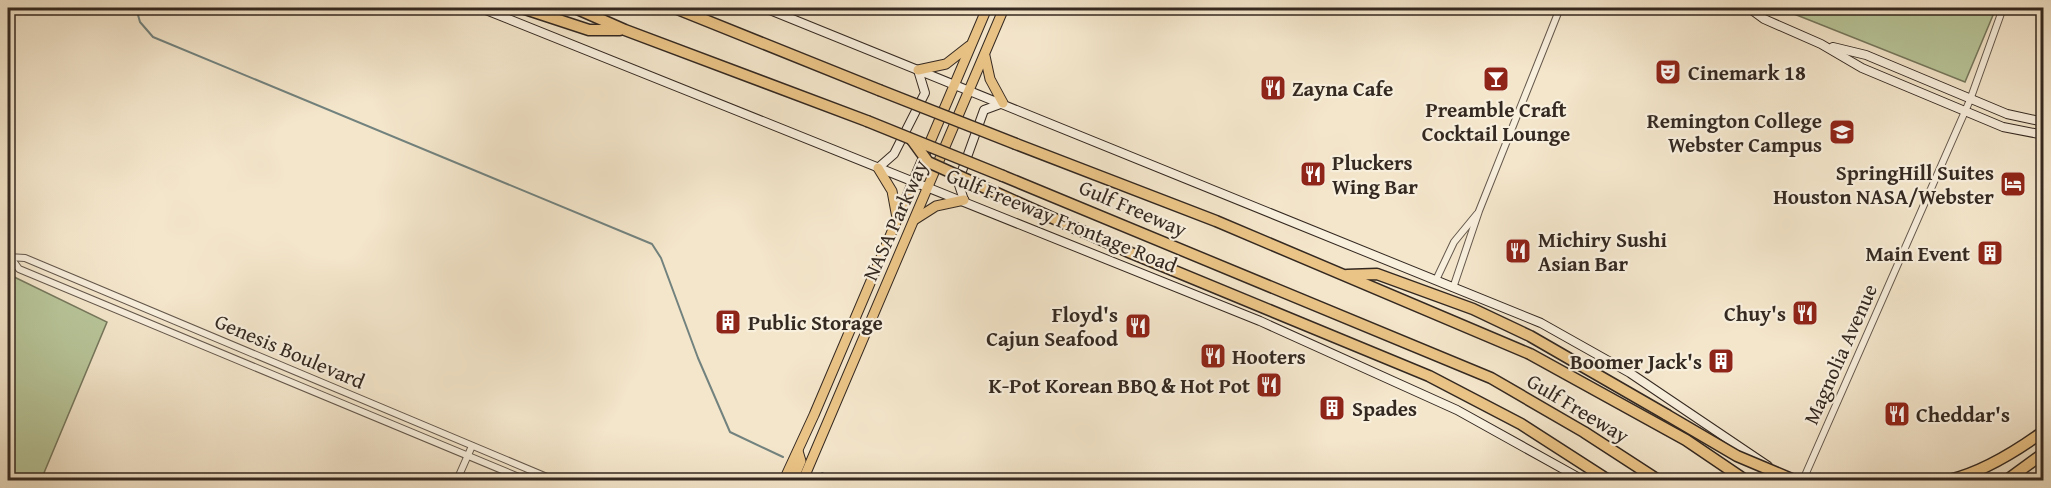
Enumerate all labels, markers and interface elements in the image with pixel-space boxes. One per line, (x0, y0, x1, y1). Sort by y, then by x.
theatre icon: Cinemark 18 (1653, 57, 1683, 87)
place label: Cinemark 18 (1688, 57, 1806, 88)
bar icon: Preamble Craft Cocktail Lounge (1481, 64, 1511, 94)
restaurant icon: Zayna Cafe (1258, 73, 1288, 103)
place label: Zayna Cafe (1292, 73, 1393, 104)
place label: Preamble Craft Cocktail Lounge (1422, 94, 1570, 149)
place label: Remington College Webster Campus (1647, 105, 1822, 160)
school or university icon: Remington College Webster Campus (1827, 117, 1857, 147)
place label: Pluckers Wing Bar (1332, 147, 1418, 202)
street label: NASA Parkway (854, 154, 936, 285)
place label: SpringHill Suites Houston NASA/Webster (1773, 157, 1994, 212)
restaurant icon: Pluckers Wing Bar (1298, 159, 1328, 189)
street label: Gulf Freeway Frontage Road (942, 160, 1183, 281)
hotel icon: SpringHill Suites Houston NASA/Webster (1998, 169, 2028, 199)
street label: Gulf Freeway (1074, 171, 1192, 245)
place label: Michiry Sushi Asian Bar (1538, 224, 1667, 279)
restaurant icon: Michiry Sushi Asian Bar (1503, 236, 1533, 266)
place label: Main Event (1865, 238, 1970, 269)
building icon: Main Event (1975, 238, 2005, 268)
street label: Magnolia Avenue (1795, 279, 1885, 429)
place label: Chuy's (1724, 298, 1786, 329)
restaurant icon: Chuy's (1790, 298, 1820, 328)
place label: Floyd's Cajun Seafood (986, 299, 1118, 354)
street label: Genesis Boulevard (210, 305, 371, 397)
building icon: Public Storage (713, 307, 743, 337)
place label: Public Storage (748, 307, 883, 338)
restaurant icon: Floyd's Cajun Seafood (1123, 311, 1153, 341)
restaurant icon: Hooters (1198, 341, 1228, 371)
place label: Hooters (1232, 341, 1306, 372)
place label: Boomer Jack's (1570, 346, 1702, 377)
building icon: Boomer Jack's (1706, 346, 1736, 376)
street label: Gulf Freeway (1521, 365, 1635, 451)
place label: K-Pot Korean BBQ & Hot Pot (989, 370, 1250, 401)
restaurant icon: K-Pot Korean BBQ & Hot Pot (1254, 370, 1284, 400)
building icon: Spades (1317, 393, 1347, 423)
place label: Spades (1352, 393, 1417, 424)
restaurant icon: Cheddar's (1882, 399, 1912, 429)
place label: Cheddar's (1916, 399, 2010, 430)

